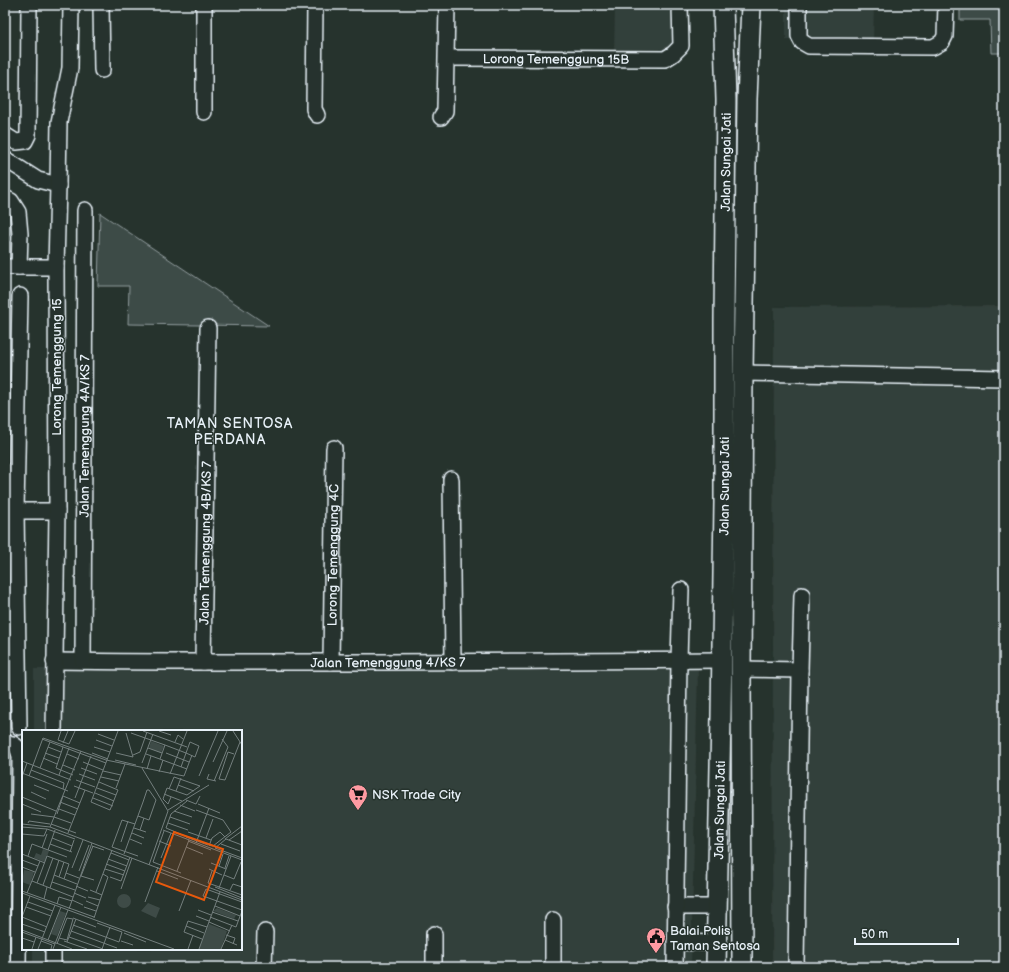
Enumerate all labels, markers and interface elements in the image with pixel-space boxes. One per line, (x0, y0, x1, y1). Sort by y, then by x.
street label: Lorong Temenggung 15B (483, 51, 629, 68)
street label: Jalan Sungai Jati (718, 113, 735, 212)
street label: Lorong Temenggung 15 (49, 298, 65, 436)
street label: Jalan Temenggung 4A/KS 7 (77, 354, 93, 517)
district label: TAMAN SENTOSA PERDANA (167, 415, 293, 448)
street label: Jalan Sungai Jati (717, 437, 733, 536)
street label: Jalan Temenggung 4B/KS 7 (197, 460, 215, 625)
street label: Lorong Temenggung 4C (325, 484, 342, 626)
street label: Jalan Temenggung 4/KS 7 (311, 655, 466, 671)
inset map (22, 730, 242, 950)
street label: Jalan Sungai Jati (711, 760, 729, 860)
supermarket icon: NSK Trade City (347, 783, 369, 811)
place label: NSK Trade City (372, 787, 461, 803)
scale bar (855, 920, 958, 946)
place label: Balai Polis Taman Sentosa (670, 923, 760, 954)
public building icon: Balai Polis Taman Sentosa (645, 926, 667, 954)
text: 50 m (861, 927, 888, 942)

